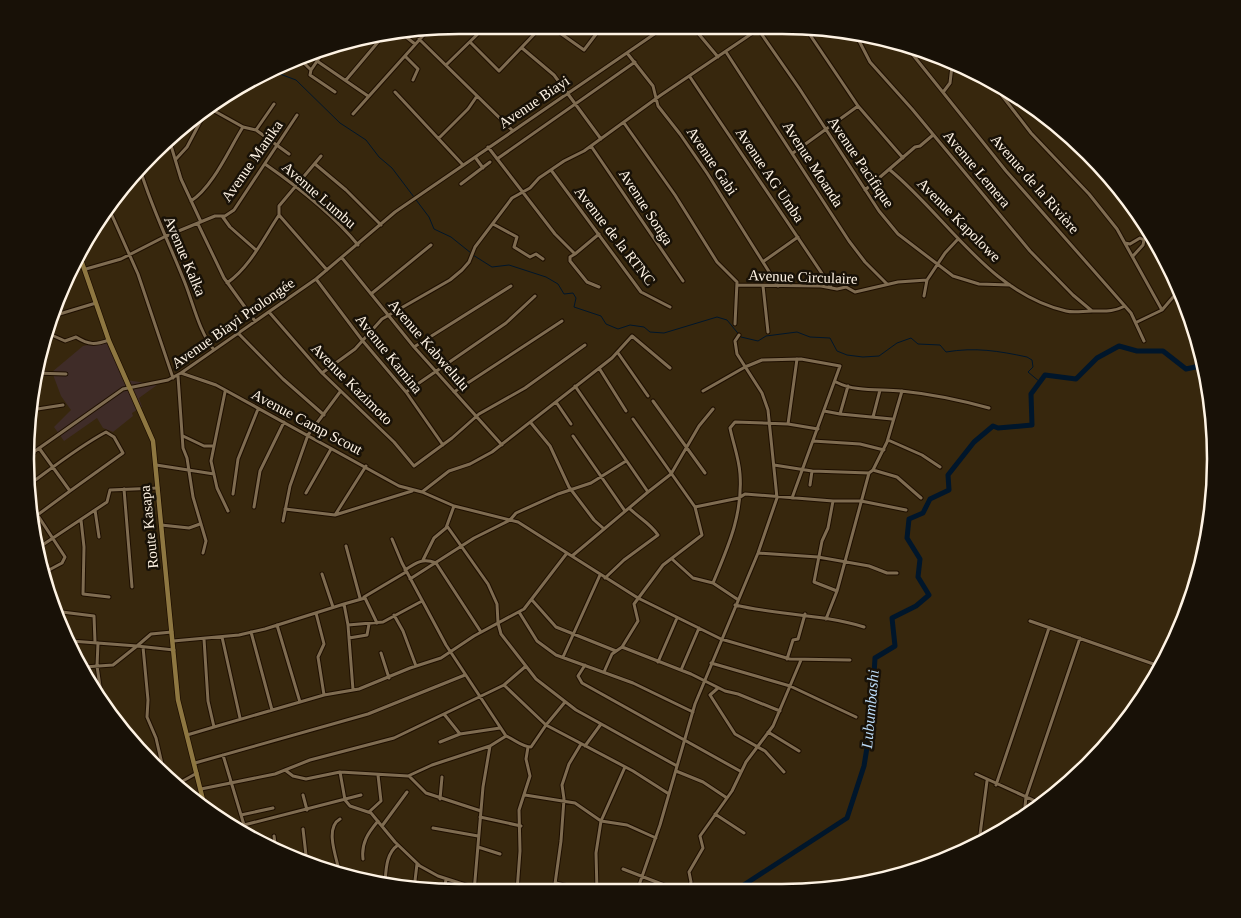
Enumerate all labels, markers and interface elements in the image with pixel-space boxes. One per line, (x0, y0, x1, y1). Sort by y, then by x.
street label: Avenue Biayi (496, 72, 572, 132)
street label: Avenue Pacifique (825, 114, 897, 211)
street label: Avenue Manika (218, 117, 286, 205)
street label: Avenue Moanda (779, 118, 847, 210)
street label: Avenue Gabi (683, 124, 741, 198)
street label: Avenue AG Umba (732, 125, 808, 226)
street label: Avenue Lemera (940, 127, 1014, 211)
street label: Avenue de la Rivière (988, 131, 1083, 237)
street label: Avenue Lumbu (279, 159, 360, 232)
street label: Avenue Songa (616, 166, 677, 248)
street label: Avenue Kapolowe (914, 175, 1004, 265)
street label: Avenue de la RTNC (571, 183, 659, 289)
street label: Avenue Kalka (161, 214, 209, 299)
street label: Avenue Circulaire (748, 267, 858, 287)
street label: Avenue Biayi Prolongée (168, 274, 298, 372)
street label: Avenue Kabwelulu (385, 296, 473, 394)
street label: Avenue Kamina (352, 311, 426, 397)
street label: Avenue Kazimoto (308, 340, 396, 428)
street label: Avenue Camp Scout (249, 386, 366, 458)
street label: Route Kasapa (137, 484, 161, 569)
water label: Lubumbashi (858, 669, 882, 750)

